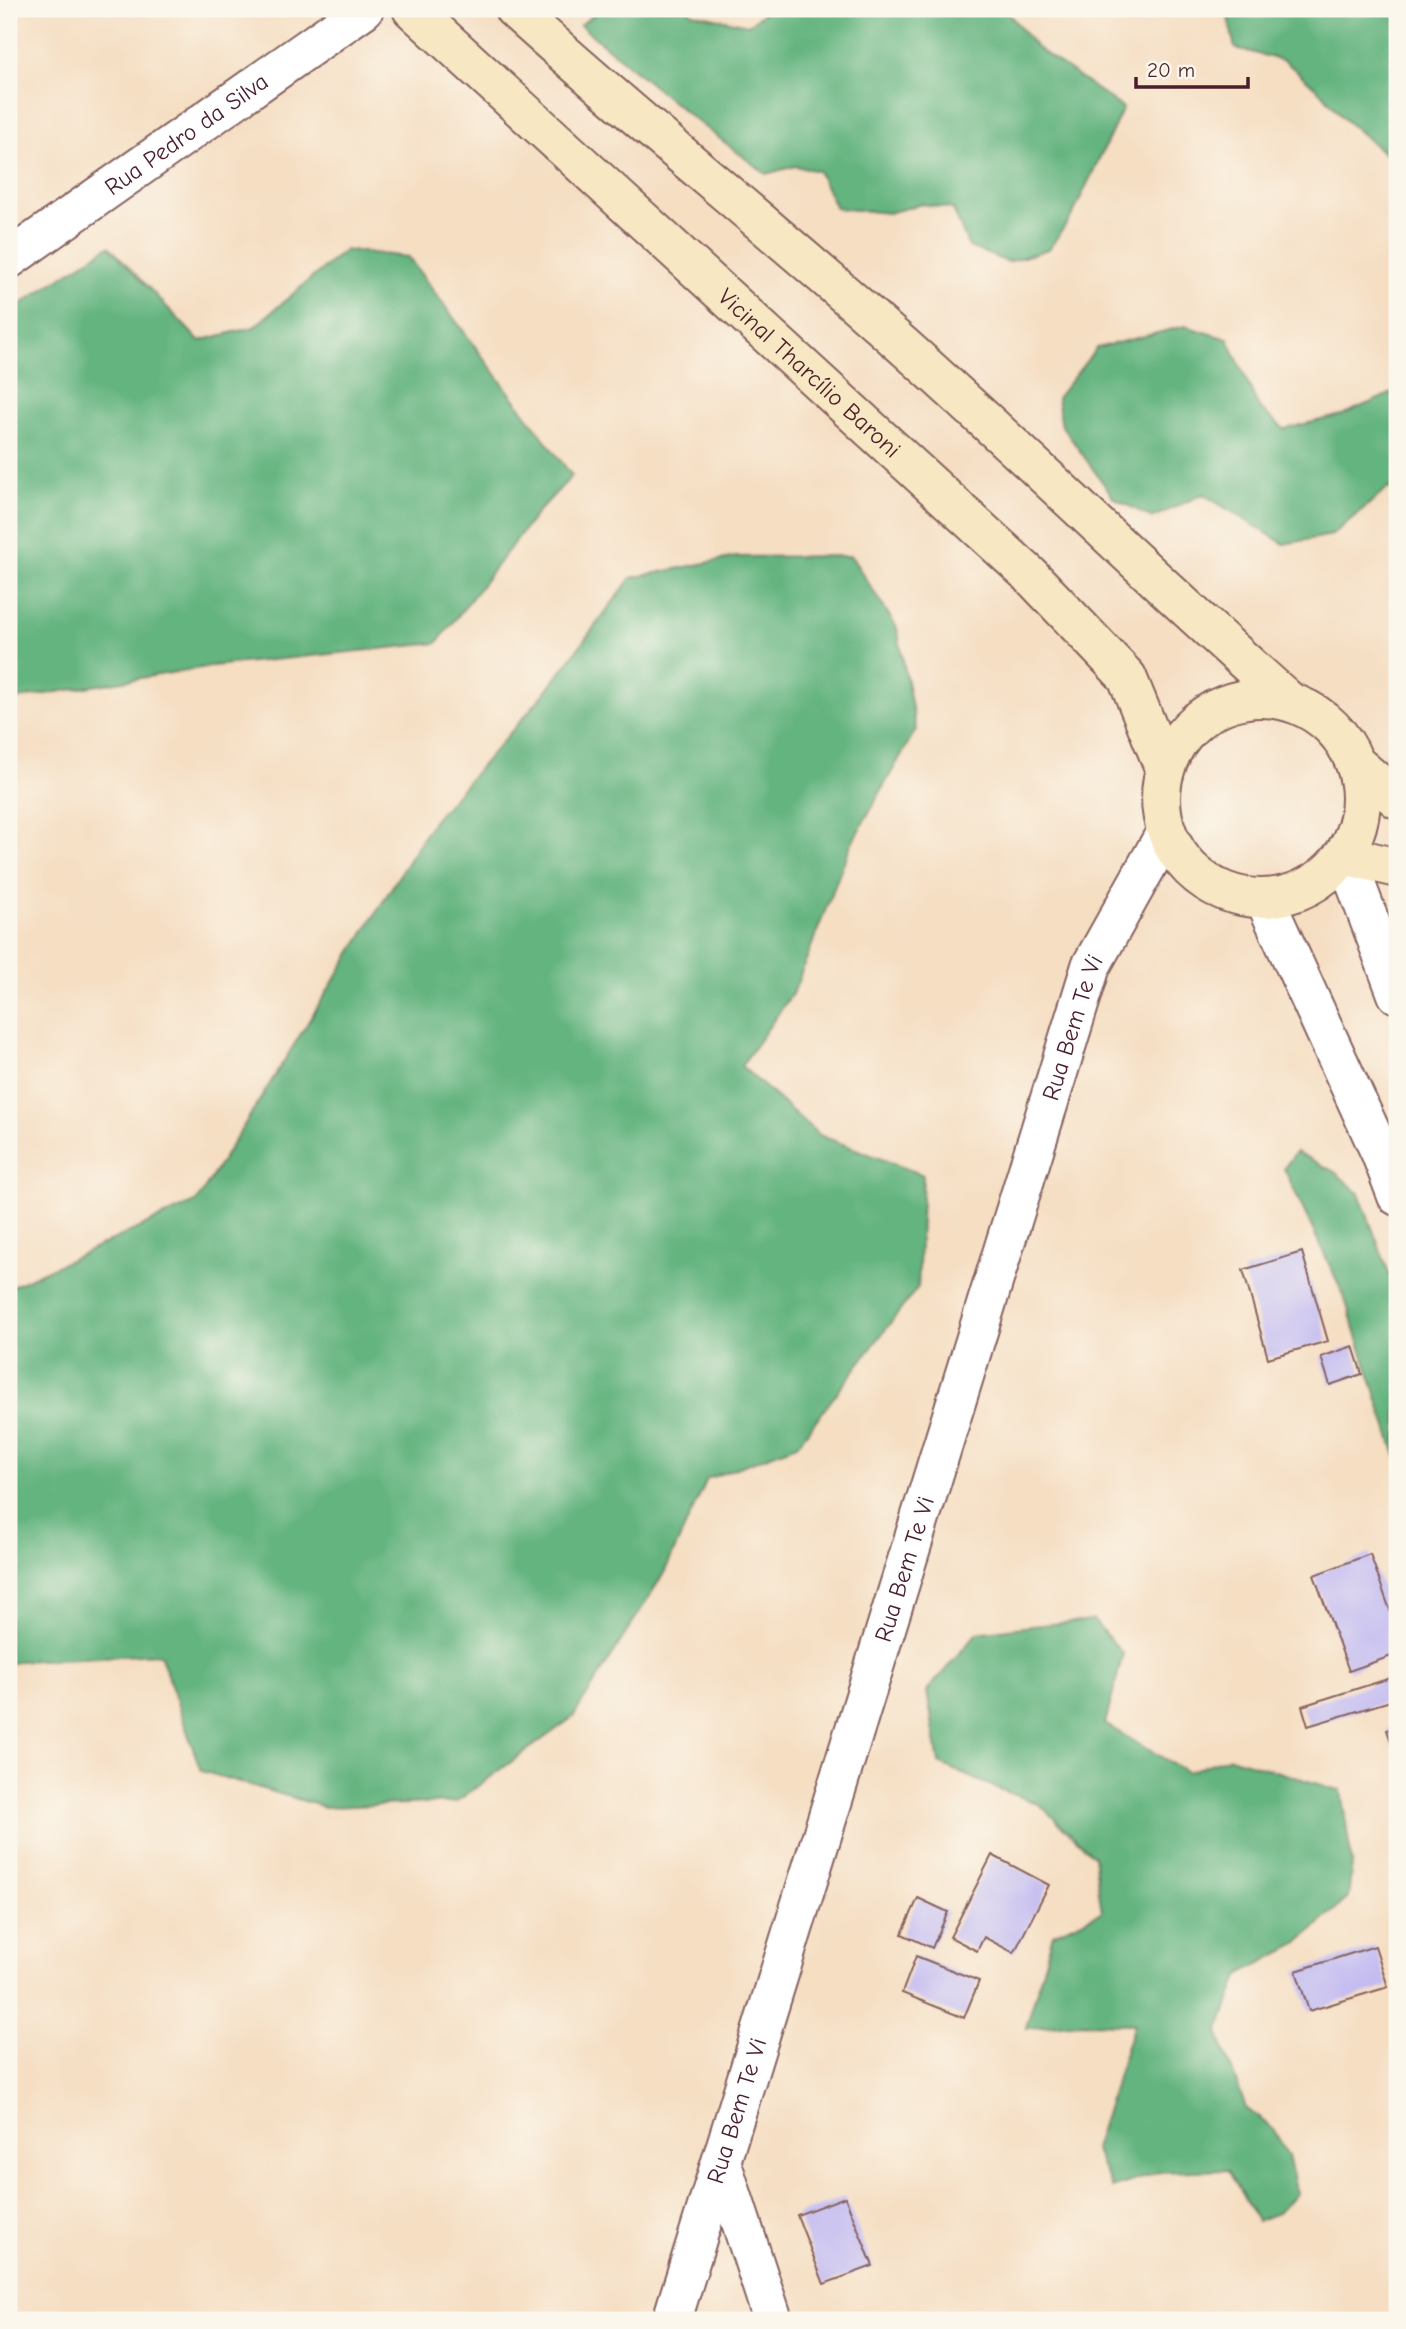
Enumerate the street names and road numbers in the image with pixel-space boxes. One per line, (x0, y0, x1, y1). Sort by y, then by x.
street label: Rua Pedro da Silva (99, 67, 273, 201)
street label: Vicinal Tharcílio Baroni (713, 283, 906, 464)
street label: Rua Bem Te Vi (1036, 950, 1109, 1104)
street label: Rua Bem Te Vi (869, 1493, 940, 1645)
street label: Rua Bem Te Vi (701, 2035, 772, 2187)

